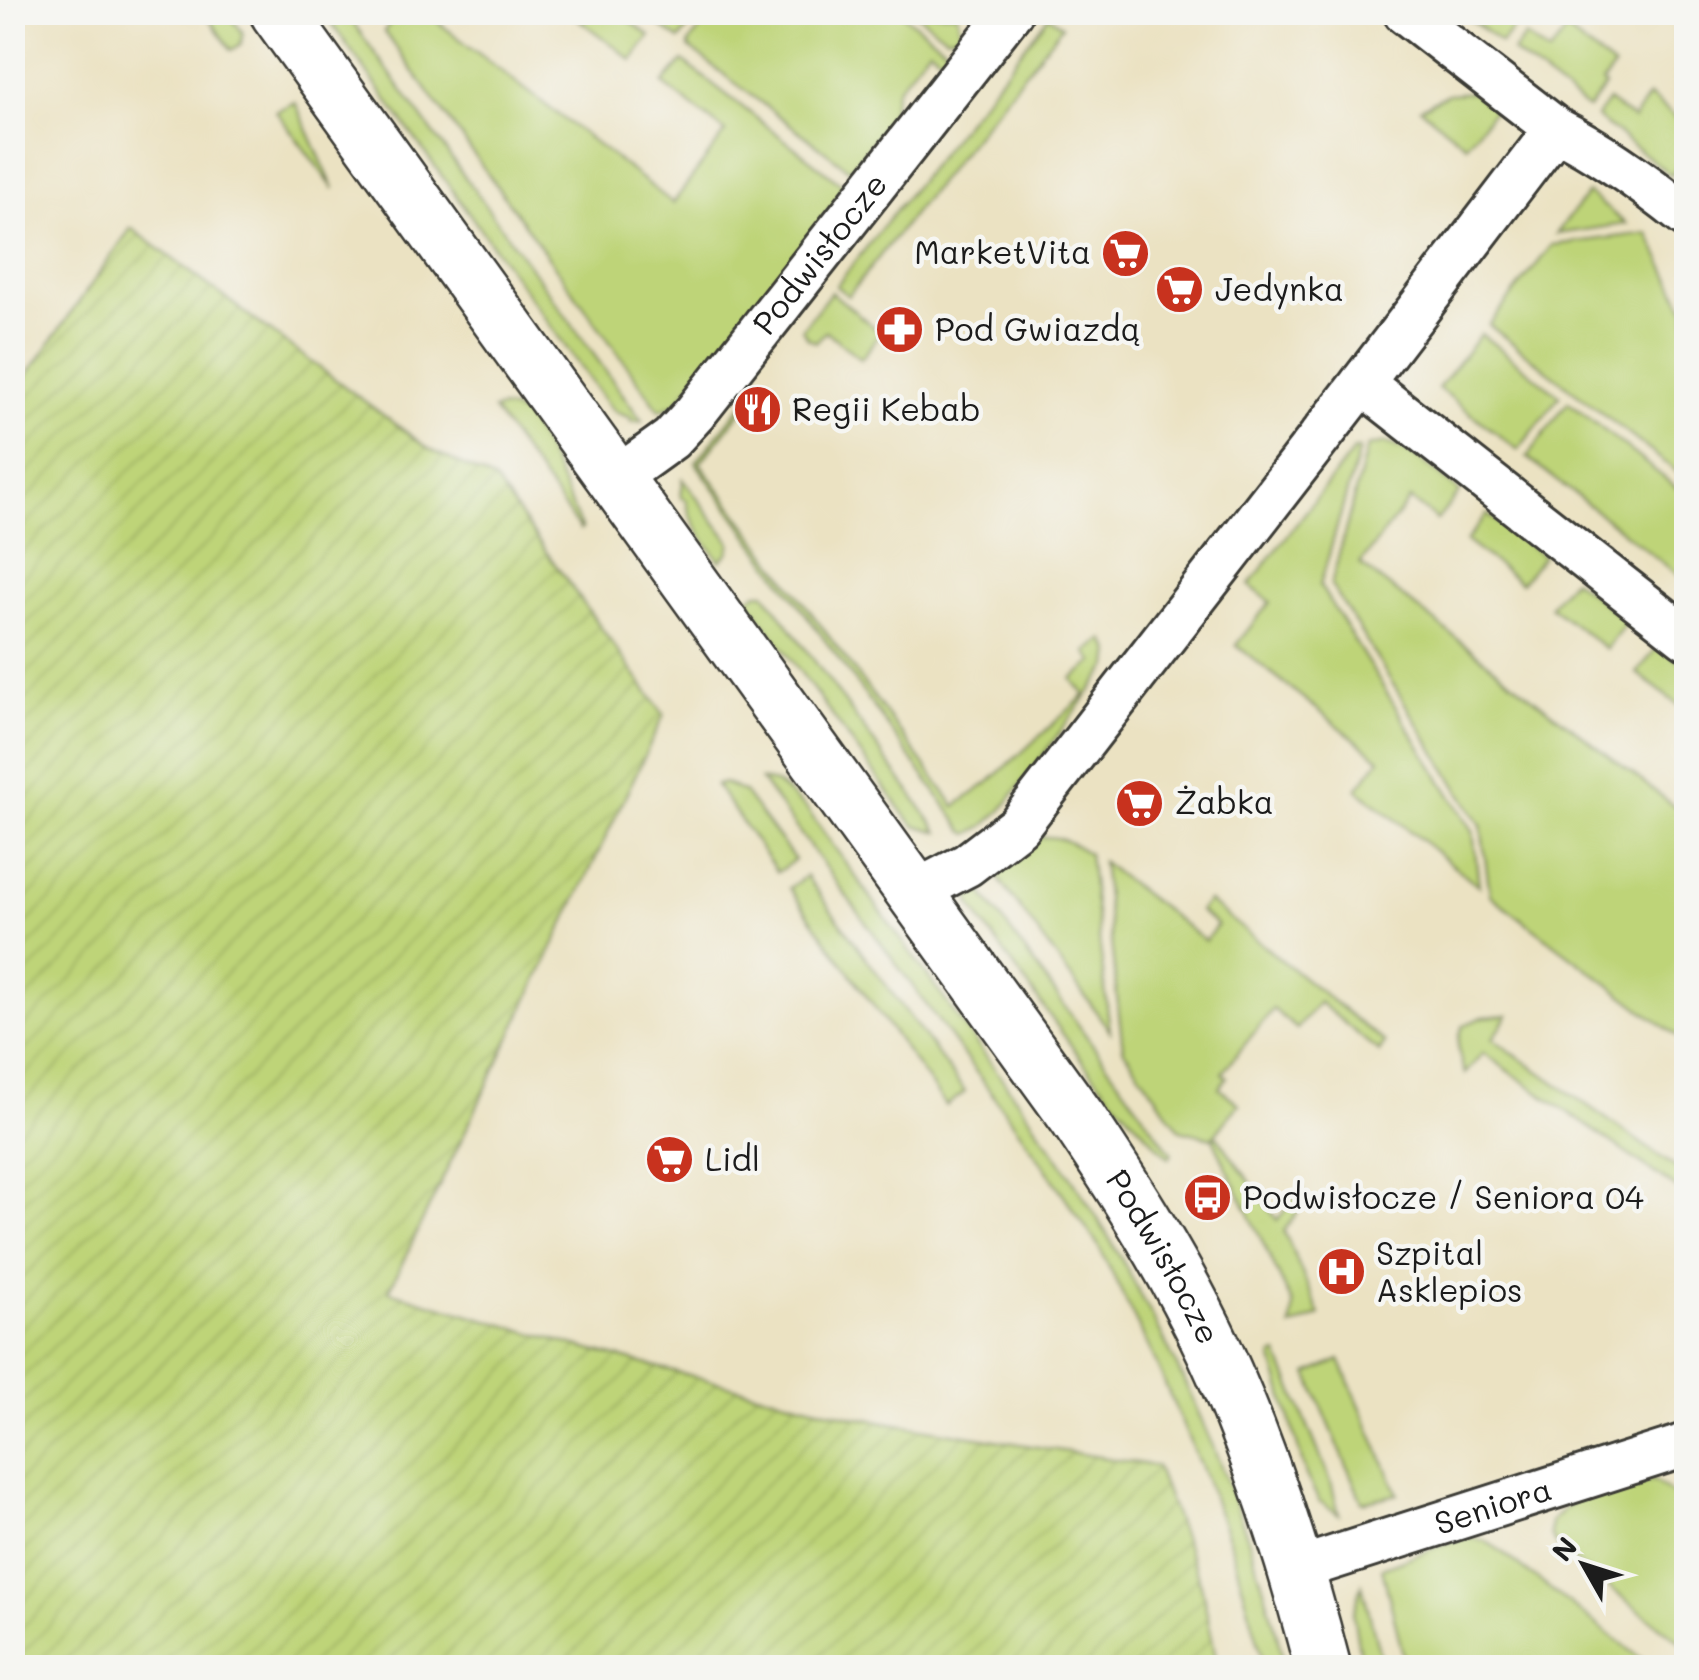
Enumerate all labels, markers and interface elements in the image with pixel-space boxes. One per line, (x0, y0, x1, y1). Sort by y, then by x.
street label: Podwisłocze (742, 163, 895, 342)
supermarket icon: MarketVita (1100, 227, 1152, 279)
place label: MarketVita (914, 230, 1091, 272)
supermarket icon: Jedynka (1154, 264, 1206, 316)
place label: Jedynka (1215, 267, 1344, 310)
pharmacy icon: Pod Gwiazdą (874, 304, 926, 356)
place label: Pod Gwiazdą (935, 307, 1140, 349)
restaurant icon: Regii Kebab (731, 384, 783, 436)
place label: Regii Kebab (792, 387, 981, 429)
supermarket icon: Żabka (1114, 777, 1166, 829)
place label: Żabka (1175, 780, 1274, 822)
supermarket icon: Lidl (644, 1134, 696, 1186)
place label: Lidl (705, 1137, 760, 1179)
street label: Podwisłocze (1098, 1161, 1231, 1350)
bus stop icon: Podwisłocze / Seniora 04 (1182, 1172, 1234, 1224)
place label: Podwisłocze / Seniora 04 (1243, 1175, 1644, 1217)
place label: Szpital Asklepios (1376, 1231, 1523, 1310)
hospital icon: Szpital Asklepios (1315, 1246, 1367, 1298)
street label: Seniora (1429, 1466, 1556, 1543)
north arrow (1534, 1515, 1634, 1615)
text: N (1543, 1529, 1584, 1568)

